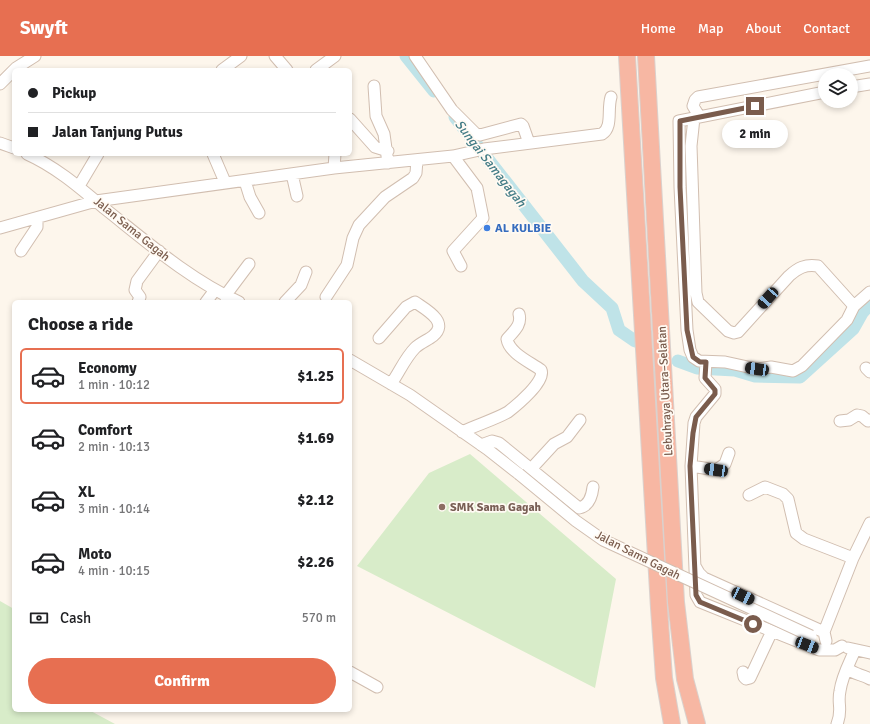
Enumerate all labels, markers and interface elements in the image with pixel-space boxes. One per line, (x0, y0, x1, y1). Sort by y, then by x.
text: Swyft (20, 16, 68, 40)
text: Home (641, 20, 676, 37)
text: Map (698, 20, 723, 37)
text: About (745, 20, 781, 37)
text: Contact (803, 20, 850, 37)
map controls (818, 68, 858, 108)
button: layers (818, 68, 858, 108)
text: Pickup (52, 84, 96, 102)
route end (746, 97, 764, 115)
water label: Sungai Samagagah (451, 117, 530, 211)
callout: 2 min (722, 120, 788, 148)
text: Jalan Tanjung Putus (52, 123, 183, 141)
text: 2 min (739, 126, 771, 142)
street label: Jalan Sama Gagah (91, 194, 173, 265)
place label: AL KULBIE (495, 221, 551, 236)
marker: AL KULBIE (482, 223, 492, 233)
car (756, 285, 780, 311)
text: Choose a ride (28, 313, 133, 335)
street label: Lebuhraya Utara–Selatan (655, 326, 676, 456)
icon: car (30, 358, 66, 394)
text: Economy (78, 359, 137, 377)
car (744, 361, 770, 377)
text: $1.25 (297, 367, 334, 385)
text: 1 min · 10:12 (78, 377, 150, 393)
icon: car (30, 420, 66, 456)
text: Comfort (78, 421, 132, 439)
text: $1.69 (297, 429, 334, 447)
text: 2 min · 10:13 (78, 439, 150, 455)
car (703, 462, 729, 478)
icon: car (30, 482, 66, 518)
text: XL (78, 483, 95, 501)
text: $2.12 (297, 491, 334, 509)
place label: SMK Sama Gagah (450, 500, 542, 515)
text: 3 min · 10:14 (78, 501, 150, 517)
marker: SMK Sama Gagah (437, 502, 447, 512)
street label: Jalan Sama Gagah (593, 527, 683, 583)
icon: car (30, 544, 66, 580)
text: Moto (78, 545, 112, 563)
text: $2.26 (297, 553, 334, 571)
text: 4 min · 10:15 (78, 563, 150, 579)
car (730, 585, 756, 607)
icon: cash (28, 607, 50, 629)
text: Cash (60, 609, 91, 627)
text: 570 m (302, 610, 336, 626)
route start (744, 615, 762, 633)
car (794, 635, 820, 655)
button: Confirm (28, 658, 336, 704)

